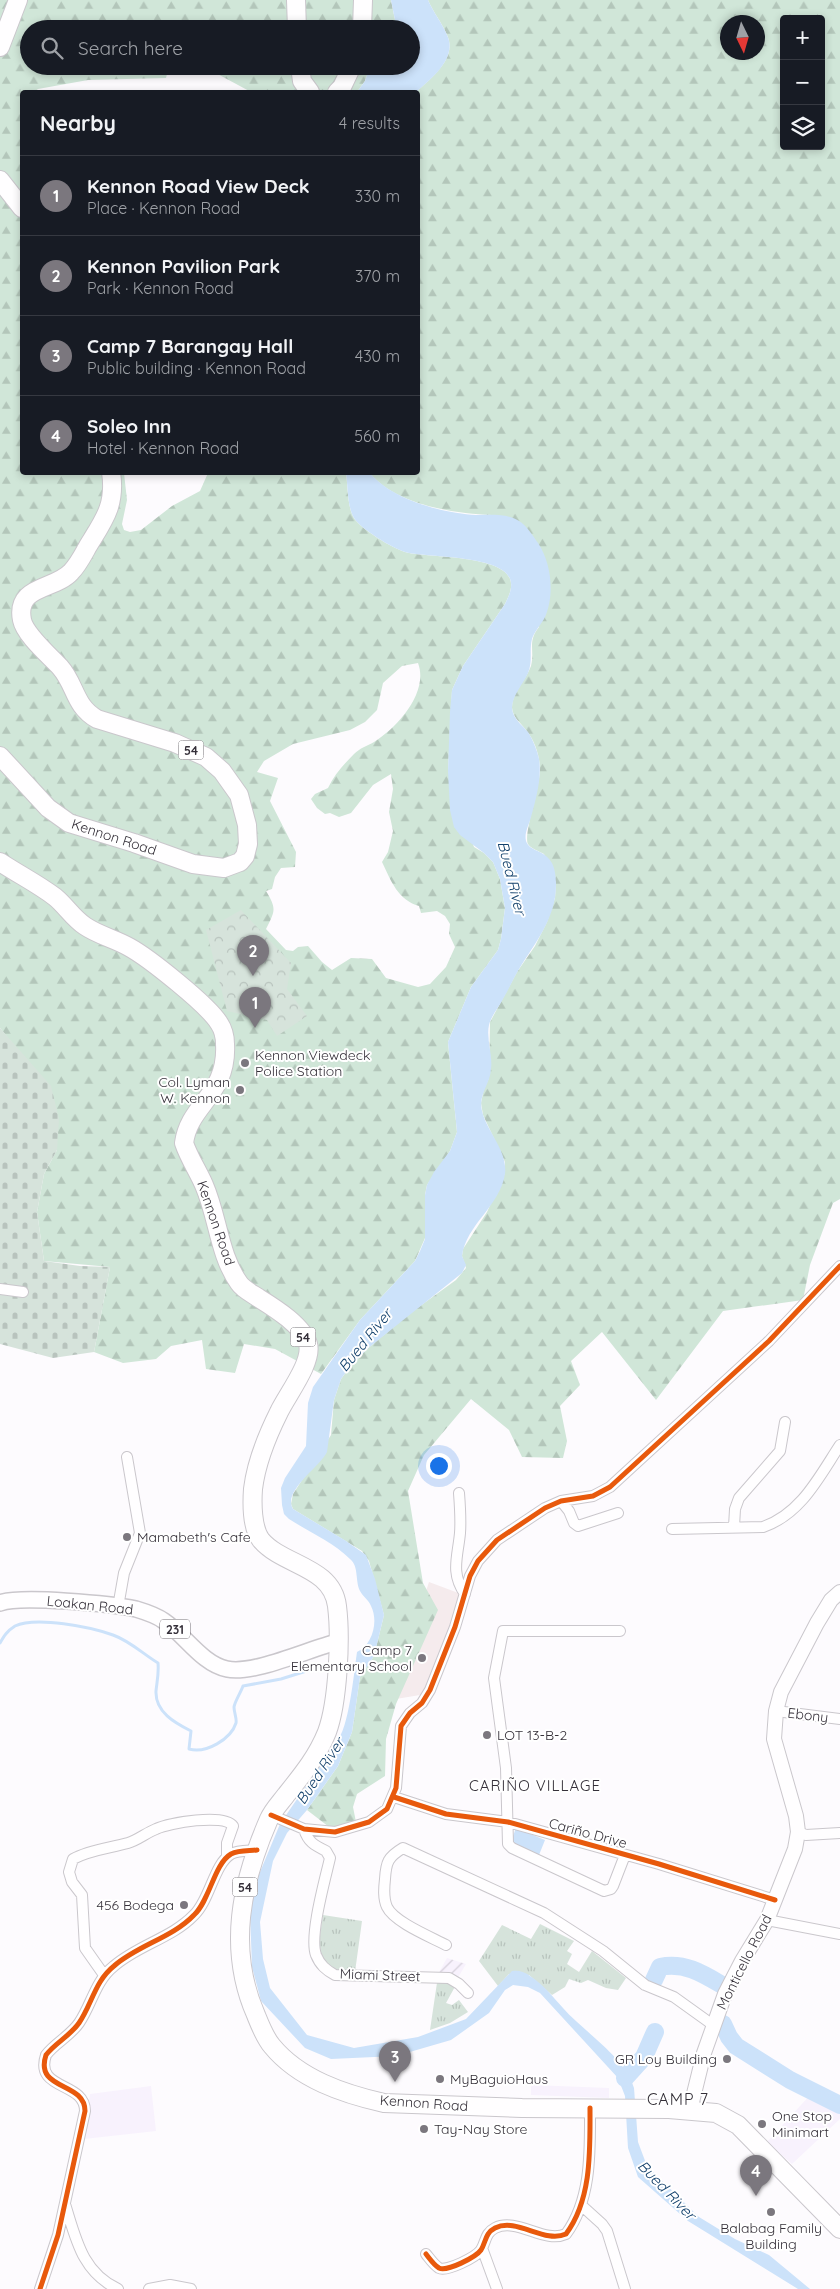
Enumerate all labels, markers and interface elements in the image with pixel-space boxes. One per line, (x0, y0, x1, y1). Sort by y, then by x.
north arrow (720, 15, 765, 60)
map controls (780, 15, 825, 150)
button: + (780, 15, 825, 60)
search box (20, 20, 420, 75)
icon: search (38, 34, 66, 62)
text: Search here (78, 36, 183, 60)
button: − (780, 60, 825, 105)
button: layers (780, 105, 825, 150)
text: Nearby (40, 110, 116, 136)
text: 4 results (339, 113, 400, 133)
text: Kennon Road View Deck (87, 174, 310, 198)
text: 1 (53, 186, 59, 206)
text: 330 m (355, 186, 400, 206)
text: Place · Kennon Road (87, 198, 240, 218)
text: Kennon Pavilion Park (87, 254, 280, 278)
text: 2 (51, 266, 61, 286)
text: 370 m (355, 266, 400, 286)
text: Park · Kennon Road (87, 278, 234, 298)
text: Camp 7 Barangay Hall (87, 334, 293, 358)
text: 3 (52, 346, 60, 366)
text: 430 m (355, 346, 400, 366)
text: Public building · Kennon Road (87, 358, 306, 378)
text: Soleo Inn (87, 414, 171, 438)
text: 4 (51, 426, 61, 446)
text: 560 m (354, 426, 400, 446)
text: Hotel · Kennon Road (87, 438, 239, 458)
road number: 54 (178, 740, 204, 760)
street label: Kennon Road (69, 815, 159, 859)
water label: Bued River (494, 839, 531, 919)
pin: 2 (237, 935, 269, 976)
pin: 1 (239, 987, 271, 1028)
place label: Kennon Viewdeck Police Station (255, 1046, 371, 1080)
marker: Kennon Viewdeck Police Station (239, 1057, 251, 1069)
place label: Col. Lyman W. Kennon (158, 1073, 230, 1107)
marker: Col. Lyman W. Kennon (234, 1084, 246, 1096)
street label: Kennon Road (193, 1178, 239, 1268)
water label: Bued River (334, 1303, 397, 1375)
road number: 54 (290, 1328, 316, 1346)
your location (426, 1453, 452, 1479)
place label: Mamabeth's Cafe (137, 1528, 251, 1546)
marker: Mamabeth's Cafe (121, 1531, 133, 1543)
street label: Loakan Road (46, 1592, 134, 1618)
road number: 231 (160, 1620, 190, 1638)
place label: Camp 7 Elementary School (291, 1641, 412, 1675)
marker: Camp 7 Elementary School (416, 1652, 428, 1664)
street label: Ebony (787, 1704, 829, 1726)
place label: LOT 13-B-2 (497, 1726, 568, 1744)
marker: LOT 13-B-2 (481, 1729, 493, 1741)
water label: Bued River (292, 1732, 350, 1808)
district label: CARIÑO VILLAGE (469, 1776, 601, 1795)
street label: Cariño Drive (547, 1814, 629, 1852)
road number: 54 (232, 1878, 258, 1896)
place label: 456 Bodega (97, 1896, 174, 1914)
marker: 456 Bodega (178, 1899, 190, 1911)
street label: Monticello Road (712, 1911, 776, 2013)
street label: Miami Street (339, 1965, 421, 1985)
pin: 3 (379, 2041, 411, 2082)
place label: GR Loy Building (615, 2050, 717, 2068)
marker: GR Loy Building (721, 2053, 733, 2065)
place label: MyBaguioHaus (450, 2070, 548, 2088)
marker: MyBaguioHaus (434, 2073, 446, 2085)
district label: CAMP 7 (647, 2089, 709, 2109)
street label: Kennon Road (379, 2091, 469, 2115)
place label: One Stop Minimart (772, 2107, 832, 2141)
marker: One Stop Minimart (756, 2118, 768, 2130)
place label: Tay-Nay Store (434, 2120, 527, 2138)
marker: Tay-Nay Store (418, 2123, 430, 2135)
pin: 4 (740, 2155, 772, 2196)
water label: Bued River (634, 2156, 702, 2225)
marker: Balabag Family Building (765, 2206, 777, 2218)
place label: Balabag Family Building (720, 2219, 822, 2253)

